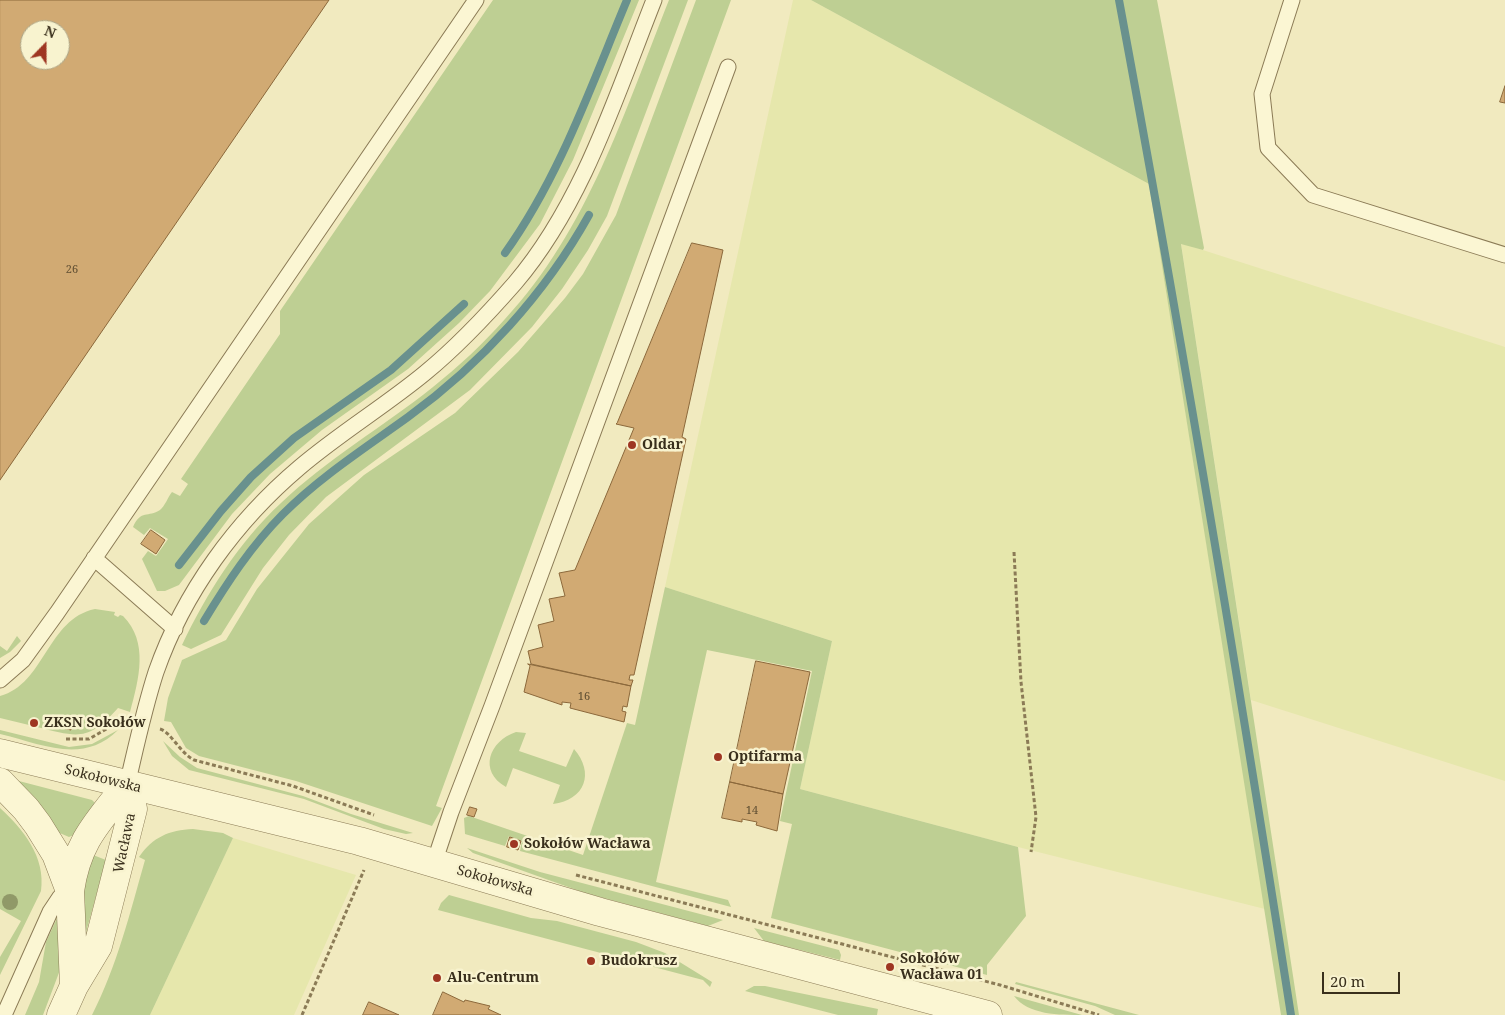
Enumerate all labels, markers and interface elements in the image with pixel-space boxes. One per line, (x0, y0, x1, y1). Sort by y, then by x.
north arrow (20, 20, 70, 70)
text: N (42, 21, 59, 42)
house number: 26 (66, 263, 78, 277)
place label: Oldar (642, 437, 683, 453)
marker: Oldar (626, 439, 638, 451)
house number: 16 (578, 690, 590, 704)
place label: ZKSN Sokołów (44, 715, 146, 731)
marker: ZKSN Sokołów (28, 717, 40, 729)
place label: Optifarma (728, 749, 802, 765)
marker: Optifarma (712, 751, 724, 763)
street label: Sokołowska (63, 761, 143, 797)
house number: 14 (746, 804, 758, 818)
street label: Wacława (110, 812, 140, 874)
place label: Sokołów Wacława (524, 836, 651, 852)
marker: Sokołów Wacława (508, 838, 520, 850)
street label: Sokołowska (455, 862, 535, 900)
place label: Sokołów Wacława 01 (900, 951, 983, 984)
place label: Budokrusz (601, 953, 677, 969)
marker: Budokrusz (585, 955, 597, 967)
marker: Sokołów Wacława 01 (884, 961, 896, 973)
scale bar (1325, 962, 1402, 994)
place label: Alu-Centrum (447, 970, 539, 986)
text: 20 m (1330, 971, 1365, 991)
marker: Alu-Centrum (431, 972, 443, 984)

